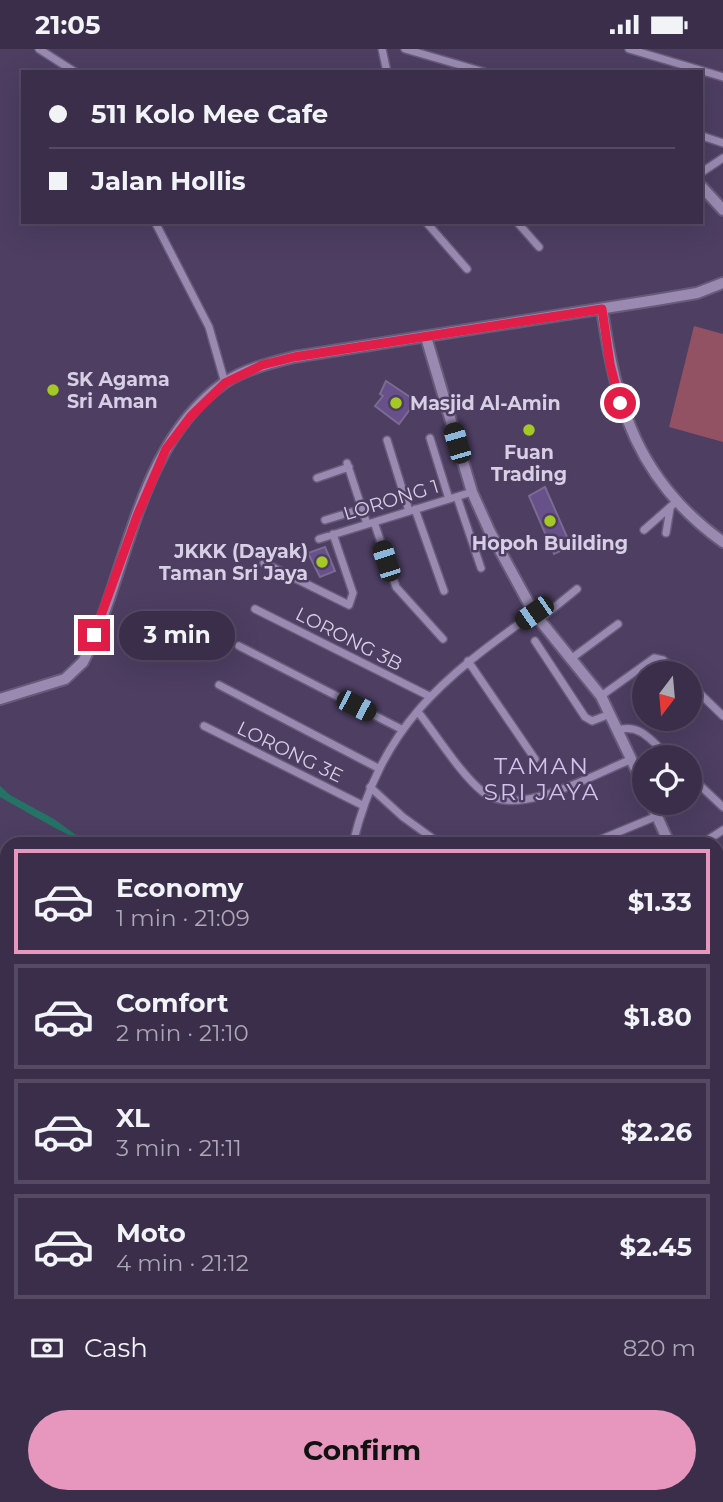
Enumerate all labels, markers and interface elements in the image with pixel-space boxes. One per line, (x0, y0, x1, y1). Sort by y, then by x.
text: 21:05 (35, 9, 100, 41)
text: 511 Kolo Mee Cafe (91, 98, 328, 130)
text: Jalan Hollis (91, 165, 246, 197)
place label: SK Agama Sri Aman (67, 368, 170, 413)
marker: SK Agama Sri Aman (45, 382, 61, 398)
route start (604, 387, 636, 419)
place label: Masjid Al-Amin (410, 392, 561, 415)
marker: Masjid Al-Amin (388, 395, 404, 411)
car (442, 420, 473, 466)
marker: Fuan Trading (521, 422, 537, 438)
place label: Fuan Trading (491, 441, 567, 486)
street label: LORONG 1 (341, 475, 441, 525)
marker: Hopoh Building (542, 513, 558, 529)
place label: Hopoh Building (472, 532, 628, 555)
car (370, 538, 403, 584)
place label: JKKK (Dayak) Taman Sri Jaya (159, 540, 308, 585)
marker: JKKK (Dayak) Taman Sri Jaya (314, 554, 330, 570)
car (511, 592, 558, 634)
street label: LORONG 3B (292, 602, 406, 676)
callout: 3 min (119, 611, 234, 659)
route end (78, 619, 110, 651)
text: 3 min (143, 621, 211, 649)
north arrow (632, 661, 702, 731)
map controls (632, 661, 702, 815)
car (333, 687, 380, 725)
street label: LORONG 3E (233, 716, 347, 788)
button: locate (632, 745, 702, 815)
district label: TAMAN SRI JAYA (484, 752, 600, 806)
icon: car (32, 870, 95, 933)
text: Economy (116, 872, 243, 904)
text: $1.33 (628, 886, 692, 918)
text: 1 min · 21:09 (116, 904, 250, 932)
icon: car (32, 985, 95, 1048)
text: Comfort (116, 987, 228, 1019)
text: $1.80 (624, 1001, 692, 1033)
text: 2 min · 21:10 (116, 1019, 249, 1047)
icon: car (32, 1100, 95, 1163)
text: XL (116, 1102, 150, 1134)
text: $2.26 (621, 1116, 692, 1148)
text: 3 min · 21:11 (116, 1134, 242, 1162)
icon: car (32, 1215, 95, 1278)
text: Moto (116, 1217, 186, 1249)
text: $2.45 (620, 1231, 692, 1263)
text: 4 min · 21:12 (116, 1249, 249, 1277)
icon: cash (28, 1329, 66, 1367)
text: Cash (84, 1332, 148, 1364)
text: 820 m (623, 1334, 696, 1362)
button: Confirm (28, 1410, 696, 1490)

